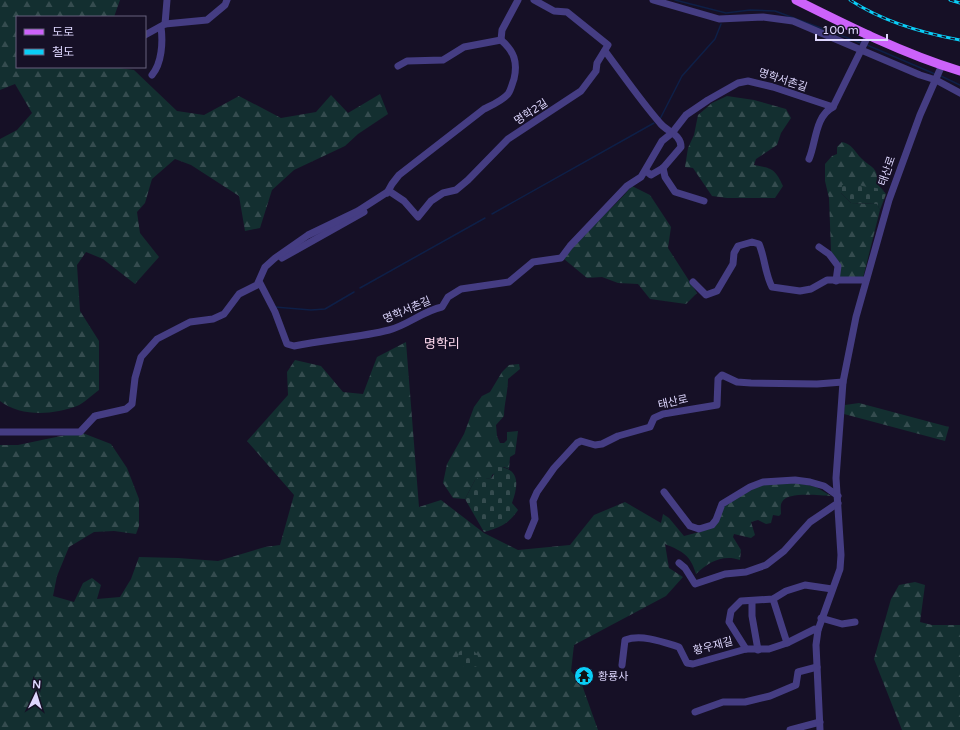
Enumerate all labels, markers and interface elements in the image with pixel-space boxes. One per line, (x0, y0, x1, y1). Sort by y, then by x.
legend (16, 16, 146, 68)
scale bar (816, 16, 887, 42)
text: 100 m (822, 23, 859, 37)
text: 도로 (52, 25, 74, 39)
text: 철도 (52, 45, 74, 59)
street label: 명학서촌길 (757, 66, 809, 94)
street label: 명학2길 (512, 96, 550, 128)
street label: 태산로 (876, 155, 898, 187)
street label: 명학서촌길 (381, 294, 433, 326)
district label: 명학리 (424, 336, 460, 352)
street label: 태산로 (657, 392, 689, 412)
street label: 황우재길 (692, 634, 734, 658)
temple icon: 황룡사 (573, 665, 595, 687)
place label: 황룡사 (598, 670, 628, 683)
north arrow (16, 674, 56, 714)
text: N (32, 678, 42, 691)

